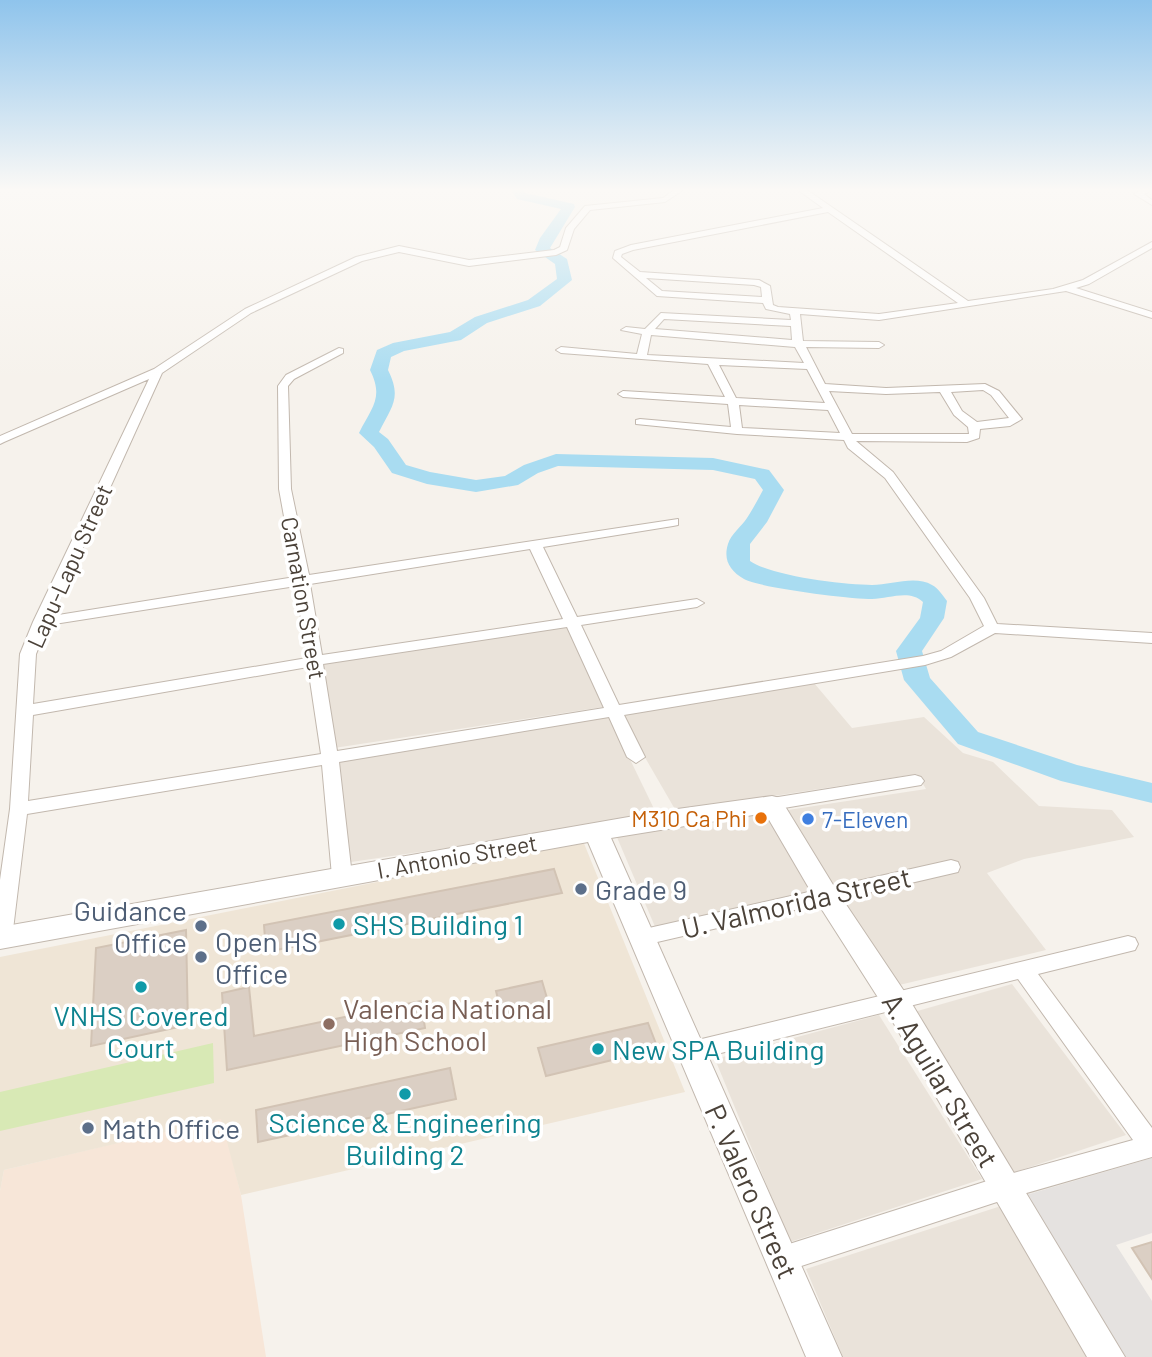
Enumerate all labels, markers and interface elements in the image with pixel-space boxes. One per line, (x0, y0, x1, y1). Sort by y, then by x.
street label: Lapu-Lapu Street (20, 480, 118, 652)
street label: Carnation Street (276, 515, 332, 681)
place label: M310 Ca Phi (631, 804, 747, 832)
place label: 7-Eleven (822, 805, 908, 833)
marker: M310 Ca Phi (753, 810, 769, 826)
marker: 7-Eleven (800, 811, 816, 827)
street label: I. Antonio Street (375, 828, 539, 884)
street label: U. Valmorida Street (678, 859, 914, 945)
place label: Grade 9 (595, 872, 687, 906)
marker: Grade 9 (573, 881, 589, 897)
place label: Guidance Office (74, 893, 187, 959)
place label: SHS Building 1 (353, 907, 523, 941)
marker: SHS Building 1 (331, 916, 347, 932)
marker: Guidance Office (193, 918, 209, 934)
place label: Open HS Office (215, 924, 318, 990)
marker: Open HS Office (193, 949, 209, 965)
marker: VNHS Covered Court (133, 979, 149, 995)
street label: A. Aguilar Street (876, 987, 1006, 1173)
place label: Valencia National High School (343, 991, 552, 1057)
place label: VNHS Covered Court (54, 998, 228, 1064)
marker: Valencia National High School (321, 1016, 337, 1032)
place label: New SPA Building (612, 1032, 824, 1066)
marker: New SPA Building (590, 1041, 606, 1057)
marker: Science & Engineering Building 2 (397, 1086, 413, 1102)
street label: P. Valero Street (698, 1099, 806, 1283)
place label: Science & Engineering Building 2 (268, 1105, 542, 1171)
place label: Math Office (102, 1111, 240, 1145)
marker: Math Office (80, 1120, 96, 1136)

